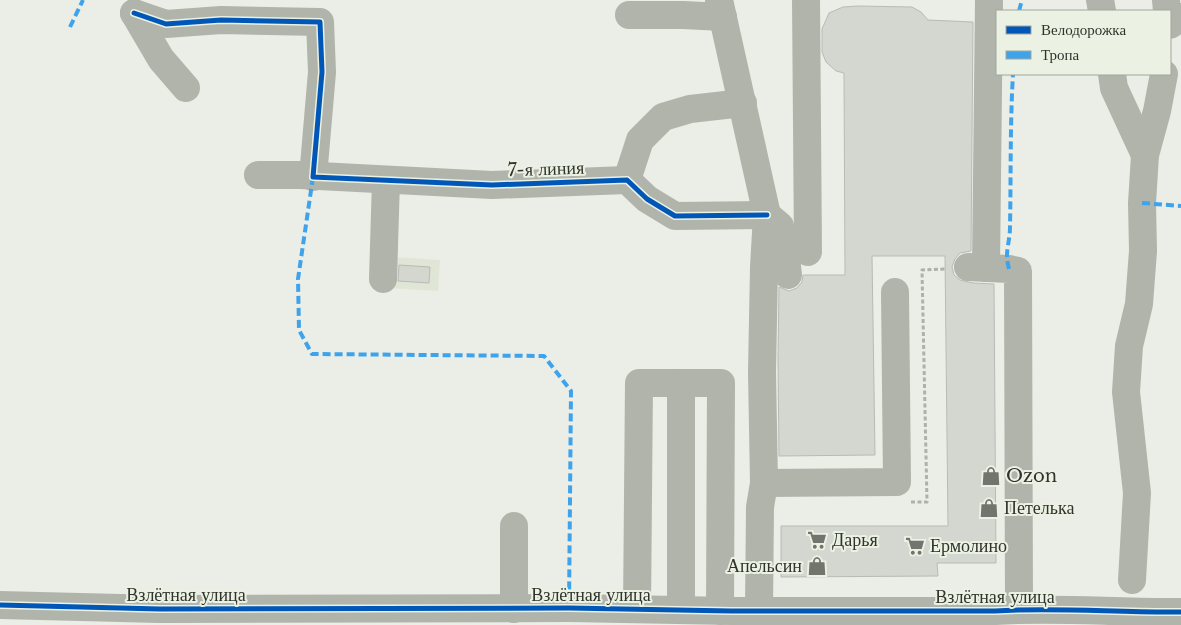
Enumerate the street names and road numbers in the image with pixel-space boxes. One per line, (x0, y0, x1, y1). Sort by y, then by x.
street label: 7-я линия (507, 157, 585, 181)
street label: Взлётная улица (126, 584, 246, 606)
street label: Взлётная улица (531, 584, 651, 606)
street label: Взлётная улица (935, 586, 1055, 608)

